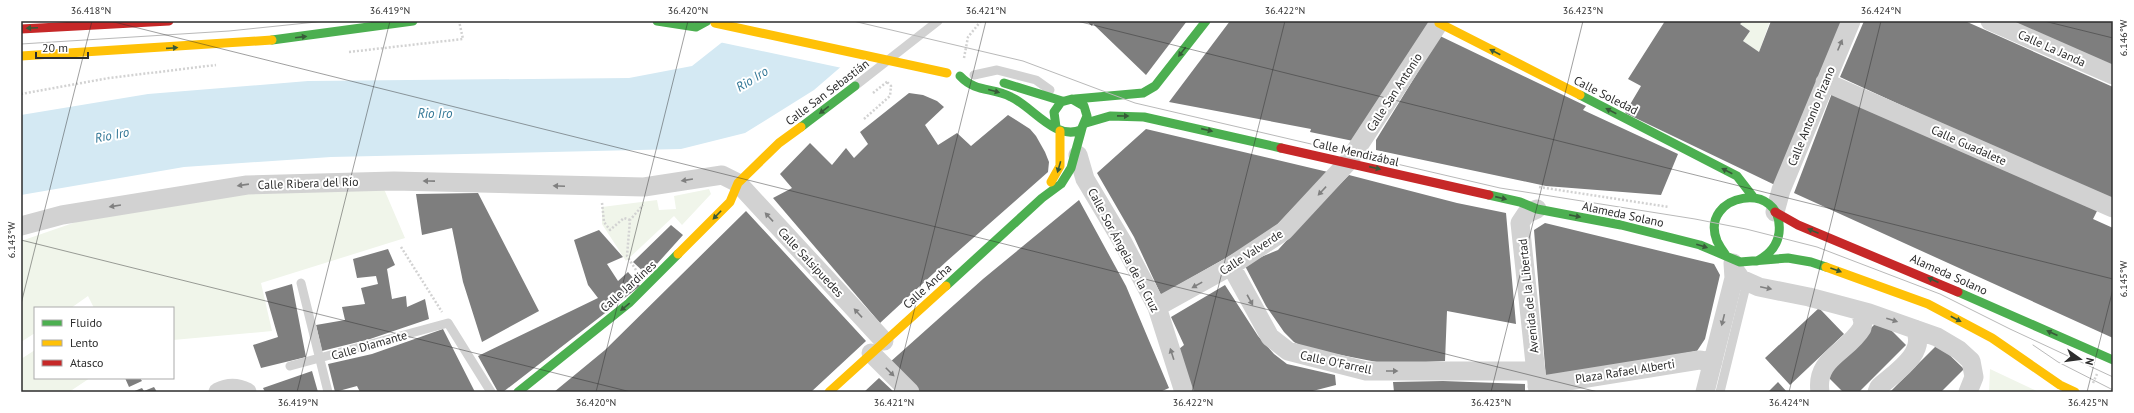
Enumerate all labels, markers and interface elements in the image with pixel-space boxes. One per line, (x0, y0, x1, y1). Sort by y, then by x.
text: 36.418°N (71, 4, 111, 17)
text: 36.419°N (370, 4, 410, 17)
text: 36.420°N (668, 4, 708, 17)
text: 36.421°N (966, 4, 1006, 17)
text: 36.422°N (1265, 4, 1305, 17)
text: 36.423°N (1563, 4, 1603, 17)
text: 36.424°N (1861, 4, 1901, 17)
text: 6.146°W (2117, 19, 2130, 56)
one-way arrow (26, 25, 38, 32)
street label: Calle La Janda (2016, 26, 2088, 70)
scale bar (36, 34, 88, 60)
one-way arrow (295, 34, 307, 40)
one-way arrow (1838, 39, 1844, 51)
text: 20 m (42, 40, 68, 55)
one-way arrow (166, 44, 178, 51)
one-way arrow (1178, 46, 1187, 57)
one-way arrow (1490, 49, 1501, 55)
street label: Calle San Antonio (1363, 50, 1425, 134)
street label: Calle San Sebastián (782, 56, 872, 128)
water label: Rio Iro (733, 62, 772, 95)
street label: Calle Antonio Pizano (1784, 64, 1838, 168)
street label: Calle Soledad (1571, 72, 1641, 118)
one-way arrow (989, 88, 1001, 94)
water label: Rio Iro (418, 105, 453, 122)
one-way arrow (818, 105, 829, 114)
one-way arrow (1605, 108, 1617, 114)
one-way arrow (1117, 113, 1130, 119)
street label: Calle Guadalete (1929, 122, 2009, 168)
water label: Rio Iro (93, 123, 131, 147)
one-way arrow (1201, 128, 1213, 134)
street label: Calle Mendizábal (1311, 135, 1401, 169)
one-way arrow (1056, 161, 1062, 173)
one-way arrow (1368, 166, 1381, 172)
one-way arrow (1721, 167, 1733, 174)
street label: Calle Ribera del Río (257, 174, 359, 192)
one-way arrow (681, 177, 693, 183)
one-way arrow (422, 178, 435, 184)
one-way arrow (237, 182, 249, 188)
one-way arrow (553, 182, 565, 189)
street label: Calle Sor Ángela de la Cruz (1085, 185, 1163, 315)
one-way arrow (1317, 186, 1326, 196)
one-way arrow (1495, 195, 1507, 201)
street label: Alameda Solano (1581, 198, 1665, 230)
one-way arrow (109, 203, 121, 209)
one-way arrow (712, 210, 722, 220)
one-way arrow (765, 212, 774, 222)
one-way arrow (1569, 214, 1582, 220)
text: 6.143°W (5, 221, 18, 258)
street label: Calle Salsipuedes (775, 224, 847, 300)
street label: Calle Valverde (1216, 226, 1286, 278)
one-way arrow (1806, 227, 1818, 233)
street label: Avenida de la Libertad (1515, 238, 1541, 354)
one-way arrow (1696, 243, 1708, 249)
street label: Alameda Solano (1908, 250, 1990, 298)
street label: Calle Jardines (597, 257, 659, 315)
street label: Calle Ancha (900, 260, 954, 312)
text: 6.145°W (2117, 260, 2130, 297)
one-way arrow (1830, 268, 1842, 274)
one-way arrow (1927, 277, 1939, 283)
one-way arrow (1191, 281, 1202, 288)
one-way arrow (1760, 286, 1772, 292)
one-way arrow (1246, 294, 1253, 306)
one-way arrow (620, 302, 630, 311)
legend (34, 307, 174, 379)
one-way arrow (853, 308, 862, 318)
one-way arrow (1720, 314, 1726, 327)
text: Fluido (70, 315, 102, 330)
one-way arrow (1950, 316, 1962, 323)
one-way arrow (1886, 317, 1898, 323)
street label: Calle Diamante (329, 327, 409, 363)
one-way arrow (2046, 330, 2057, 336)
text: Lento (70, 335, 99, 350)
north arrow (2060, 339, 2100, 379)
street label: Calle O'Farrell (1299, 347, 1374, 377)
one-way arrow (1169, 348, 1175, 360)
text: Atasco (70, 355, 103, 370)
street label: Plaza Rafael Alberti (1574, 356, 1676, 386)
text: N (2082, 356, 2097, 367)
one-way arrow (886, 367, 895, 377)
one-way arrow (1386, 368, 1399, 374)
text: 36.419°N (278, 396, 318, 409)
text: 36.420°N (576, 396, 616, 409)
text: 36.421°N (874, 396, 914, 409)
text: 36.422°N (1173, 396, 1213, 409)
text: 36.423°N (1471, 396, 1511, 409)
text: 36.424°N (1769, 396, 1809, 409)
text: 36.425°N (2068, 396, 2108, 409)

